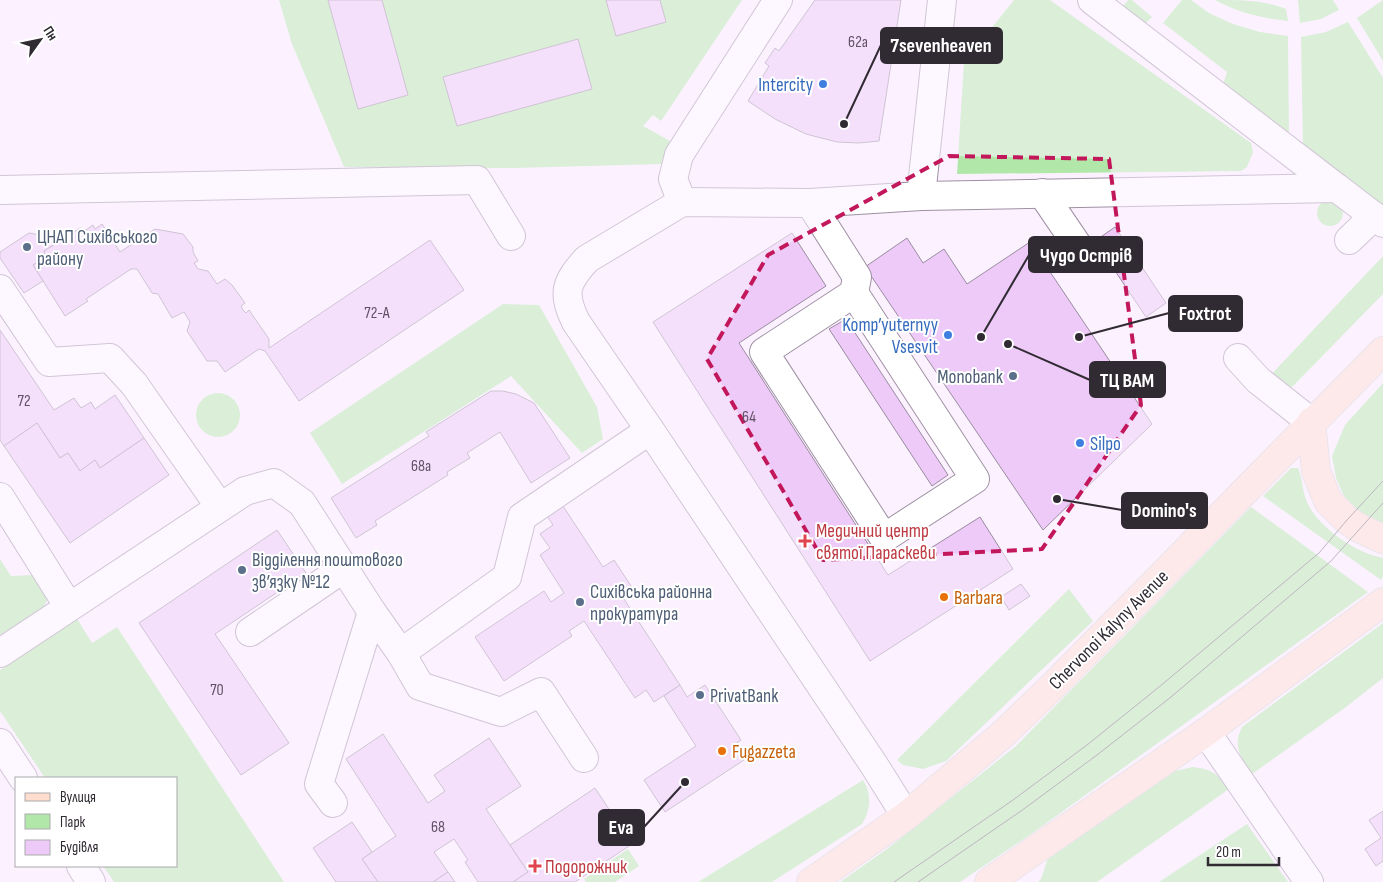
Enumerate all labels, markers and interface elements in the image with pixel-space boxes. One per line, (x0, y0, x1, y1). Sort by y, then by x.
north arrow (15, 15, 65, 65)
text: Пн (40, 23, 61, 44)
callout: 7sevenheaven (881, 28, 1002, 63)
house number: 62а (848, 33, 868, 52)
text: 7sevenheaven (890, 34, 992, 58)
place label: Intercity (758, 74, 814, 97)
marker: Intercity (817, 78, 829, 90)
place label: ЦНАП Сихівського району (37, 226, 158, 271)
callout: Чудо Острів (1029, 237, 1142, 272)
marker: ЦНАП Сихівського району (21, 241, 33, 253)
text: Чудо Острів (1040, 244, 1132, 268)
callout: Foxtrot (1169, 296, 1242, 331)
text: Foxtrot (1179, 302, 1232, 326)
house number: 72-А (364, 304, 390, 323)
place label: Komp’yuternyy Vsesvit (842, 314, 939, 359)
marker: Komp’yuternyy Vsesvit (942, 329, 954, 341)
callout: ТЦ ВАМ (1090, 362, 1165, 397)
place label: Monobank (937, 366, 1004, 389)
text: ТЦ ВАМ (1100, 369, 1154, 393)
marker: Monobank (1007, 370, 1019, 382)
house number: 72 (18, 392, 30, 411)
house number: 64 (742, 408, 756, 427)
place label: Silpo (1090, 433, 1121, 456)
marker: Silpo (1074, 437, 1086, 449)
house number: 68а (411, 457, 431, 476)
callout: Domino's (1122, 493, 1207, 528)
text: Domino's (1131, 499, 1197, 523)
place label: Медичний центр святої Параскеви (816, 520, 936, 565)
marker: Медичний центр святої Параскеви (798, 534, 812, 548)
place label: Відділення поштового зв’язку №12 (252, 549, 403, 594)
marker: Відділення поштового зв’язку №12 (236, 564, 248, 576)
street label: Chervonoi Kalyny Avenue (1044, 565, 1174, 695)
place label: Сихівська районна прокуратура (590, 581, 712, 626)
place label: Barbara (954, 587, 1003, 610)
marker: Barbara (938, 591, 950, 603)
marker: Сихівська районна прокуратура (574, 596, 586, 608)
house number: 70 (210, 681, 224, 700)
place label: PrivatBank (710, 685, 779, 708)
marker: PrivatBank (694, 689, 706, 701)
place label: Fugazzeta (732, 741, 796, 764)
marker: Fugazzeta (716, 745, 728, 757)
legend (15, 777, 178, 867)
text: Вулиця (60, 788, 96, 807)
callout: Eva (599, 810, 644, 845)
text: Парк (60, 813, 86, 832)
text: Eva (609, 816, 633, 840)
house number: 68 (431, 818, 445, 837)
scale bar (1208, 834, 1279, 866)
text: Будівля (60, 838, 99, 857)
text: 20 m (1216, 843, 1241, 862)
place label: Подорожник (545, 856, 628, 879)
marker: Подорожник (529, 860, 541, 872)

